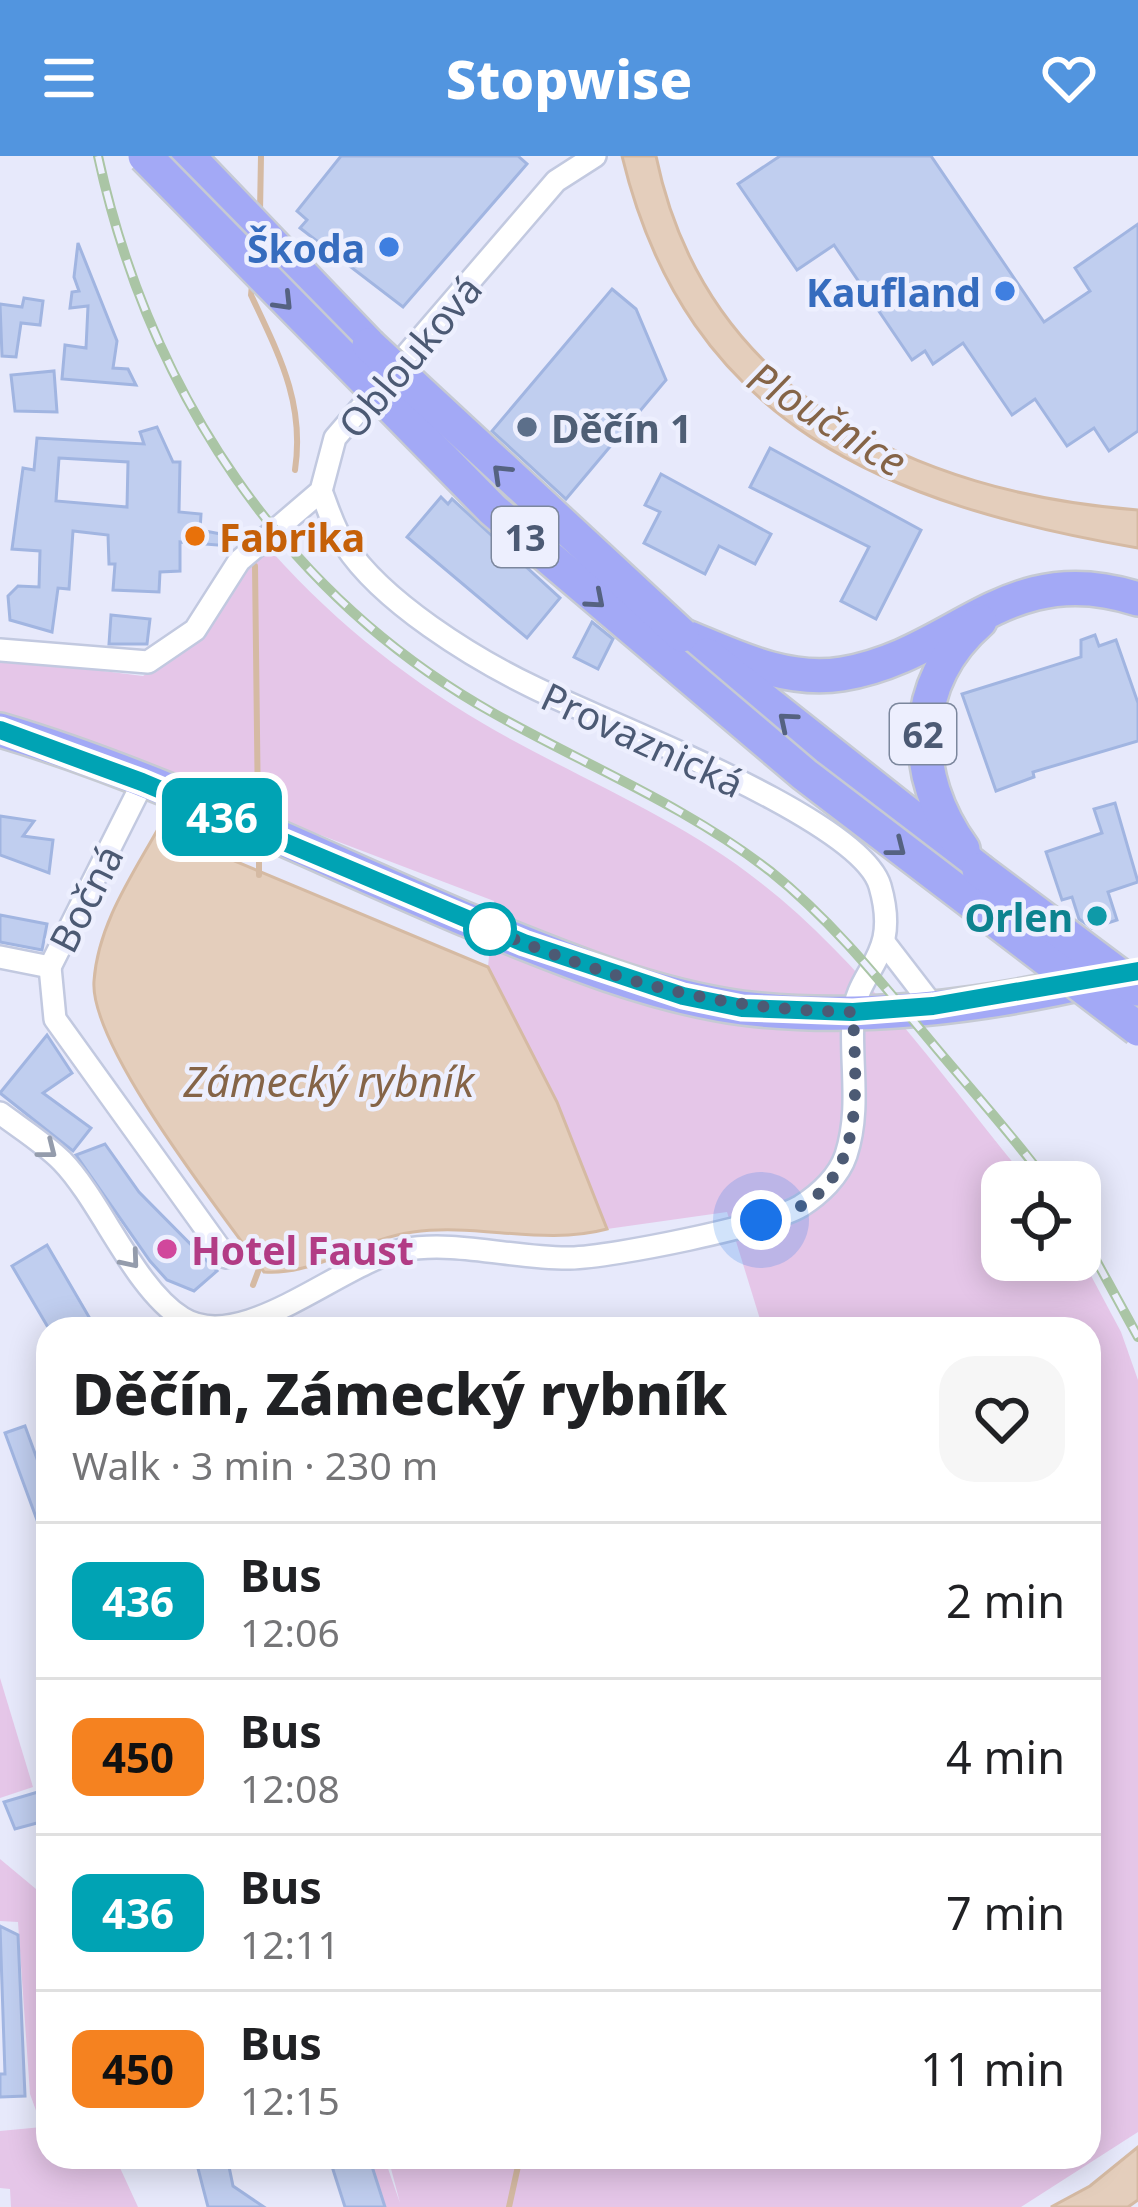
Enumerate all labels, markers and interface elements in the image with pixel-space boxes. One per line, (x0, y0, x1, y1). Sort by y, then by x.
text: Stopwise (446, 41, 692, 115)
icon: menu (36, 45, 102, 111)
icon: heart (1036, 45, 1102, 111)
place label: Škoda (247, 221, 365, 274)
marker: Škoda (376, 234, 402, 260)
street label: Oblouková (325, 263, 493, 449)
place label: Kaufland (806, 265, 981, 318)
marker: Kaufland (992, 278, 1018, 304)
one-way arrow (269, 288, 291, 310)
water label: Ploučnice (738, 347, 918, 489)
place label: Děčín 1 (551, 401, 692, 454)
marker: Děčín 1 (514, 414, 540, 440)
one-way arrow (493, 465, 515, 487)
road number: 13 (492, 507, 558, 567)
place label: Fabrika (219, 510, 365, 563)
marker: Fabrika (182, 523, 208, 549)
one-way arrow (582, 586, 604, 607)
street label: Provaznická (533, 669, 753, 809)
road number: 62 (890, 704, 956, 764)
one-way arrow (779, 714, 801, 736)
line badge: 436 (153, 778, 291, 856)
text: 436 (186, 788, 258, 845)
one-way arrow (884, 834, 906, 855)
street label: Bočná (36, 835, 134, 961)
place label: Orlen (964, 890, 1073, 943)
marker: Orlen (1084, 903, 1110, 929)
unlabelled marker (465, 904, 515, 954)
water label: Zámecký rybník (183, 1052, 477, 1109)
one-way arrow (34, 1136, 56, 1157)
map controls (981, 1161, 1101, 1281)
button: locate (981, 1161, 1101, 1281)
your location (731, 1190, 791, 1250)
place label: Hotel Faust (191, 1223, 414, 1276)
marker: Hotel Faust (154, 1236, 180, 1262)
one-way arrow (117, 1246, 138, 1268)
text: Děčín, Zámecký rybník (72, 1354, 727, 1432)
button: heart (939, 1356, 1065, 1482)
text: Walk · 3 min · 230 m (72, 1438, 438, 1491)
text: Bus (240, 1544, 322, 1605)
text: 2 min (946, 1570, 1065, 1631)
text: 436 (102, 1572, 174, 1629)
text: 12:06 (240, 1605, 340, 1658)
text: Bus (240, 1700, 322, 1761)
text: 4 min (946, 1726, 1065, 1787)
text: 450 (102, 1728, 174, 1785)
text: 12:08 (240, 1761, 340, 1814)
text: Bus (240, 1856, 322, 1917)
text: 7 min (946, 1882, 1065, 1943)
text: 436 (102, 1884, 174, 1941)
text: 12:11 (240, 1917, 340, 1970)
text: Bus (240, 2012, 322, 2073)
text: 11 min (920, 2038, 1065, 2099)
text: 450 (102, 2040, 174, 2097)
text: 12:15 (240, 2073, 340, 2126)

